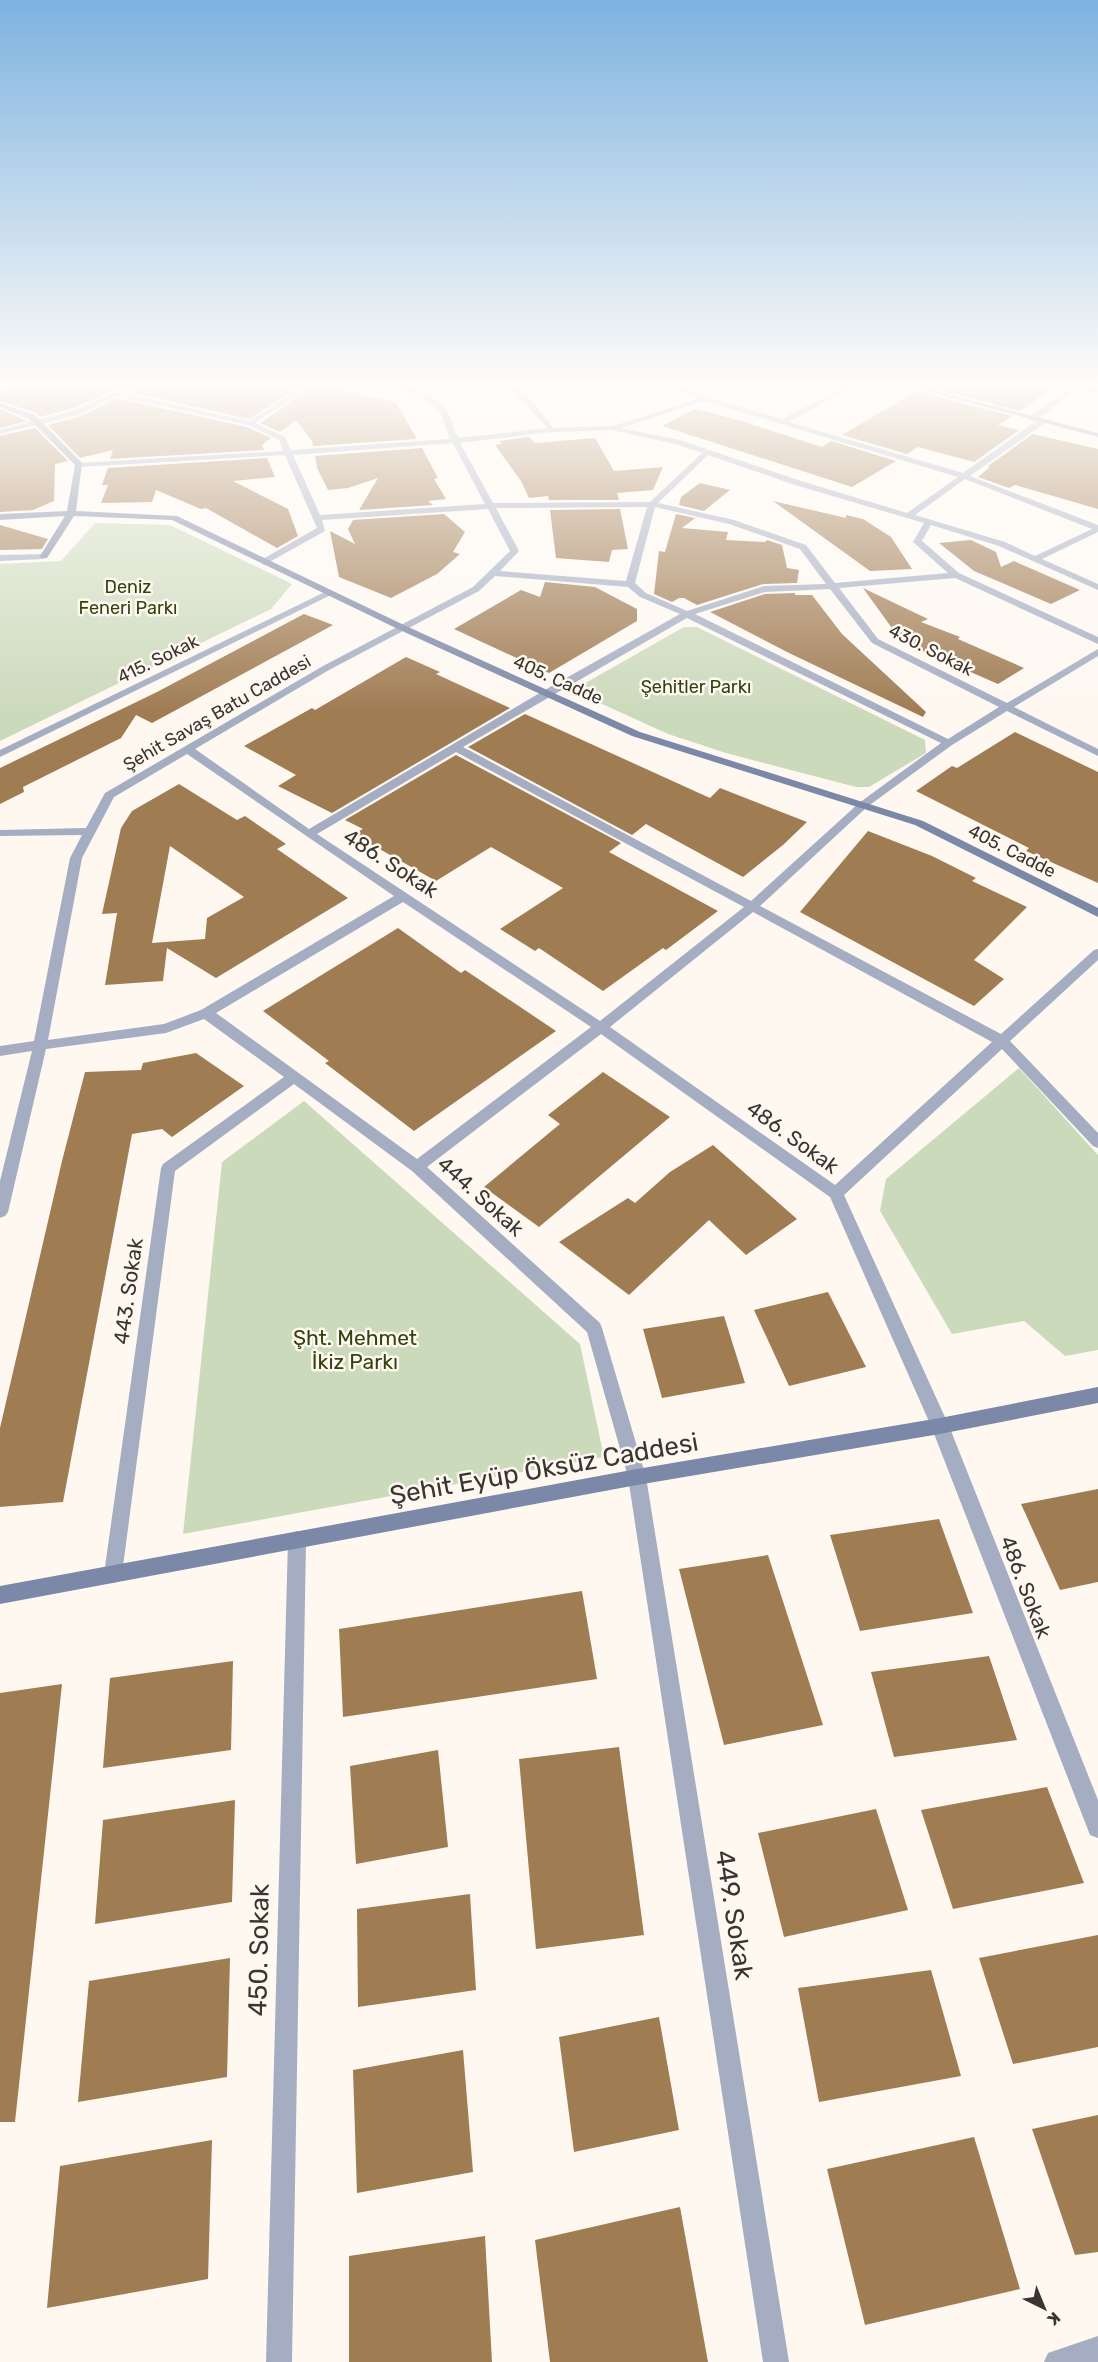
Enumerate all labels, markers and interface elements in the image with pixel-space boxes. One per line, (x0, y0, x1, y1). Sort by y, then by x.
park label: Deniz Feneri Parkı (79, 576, 177, 619)
street label: 430. Sokak (885, 619, 978, 681)
street label: 415. Sokak (114, 630, 203, 688)
street label: Şehit Savaş Batu Caddesi (119, 650, 315, 776)
street label: 405. Cadde (510, 651, 606, 709)
park label: Şehitler Parkı (641, 676, 751, 698)
street label: 405. Cadde (964, 820, 1060, 882)
street label: 486. Sokak (339, 823, 443, 903)
street label: 486. Sokak (742, 1095, 844, 1179)
street label: 444. Sokak (433, 1151, 529, 1241)
street label: 443. Sokak (108, 1236, 148, 1346)
park label: Şht. Mehmet İkiz Parkı (293, 1325, 417, 1374)
street label: Şehit Eyüp Öksüz Caddesi (387, 1427, 701, 1511)
street label: 486. Sokak (995, 1532, 1057, 1642)
street label: 449. Sokak (708, 1848, 760, 1983)
street label: 450. Sokak (242, 1883, 276, 2017)
north arrow (1014, 2278, 1074, 2338)
text: K (1043, 2308, 1064, 2329)

